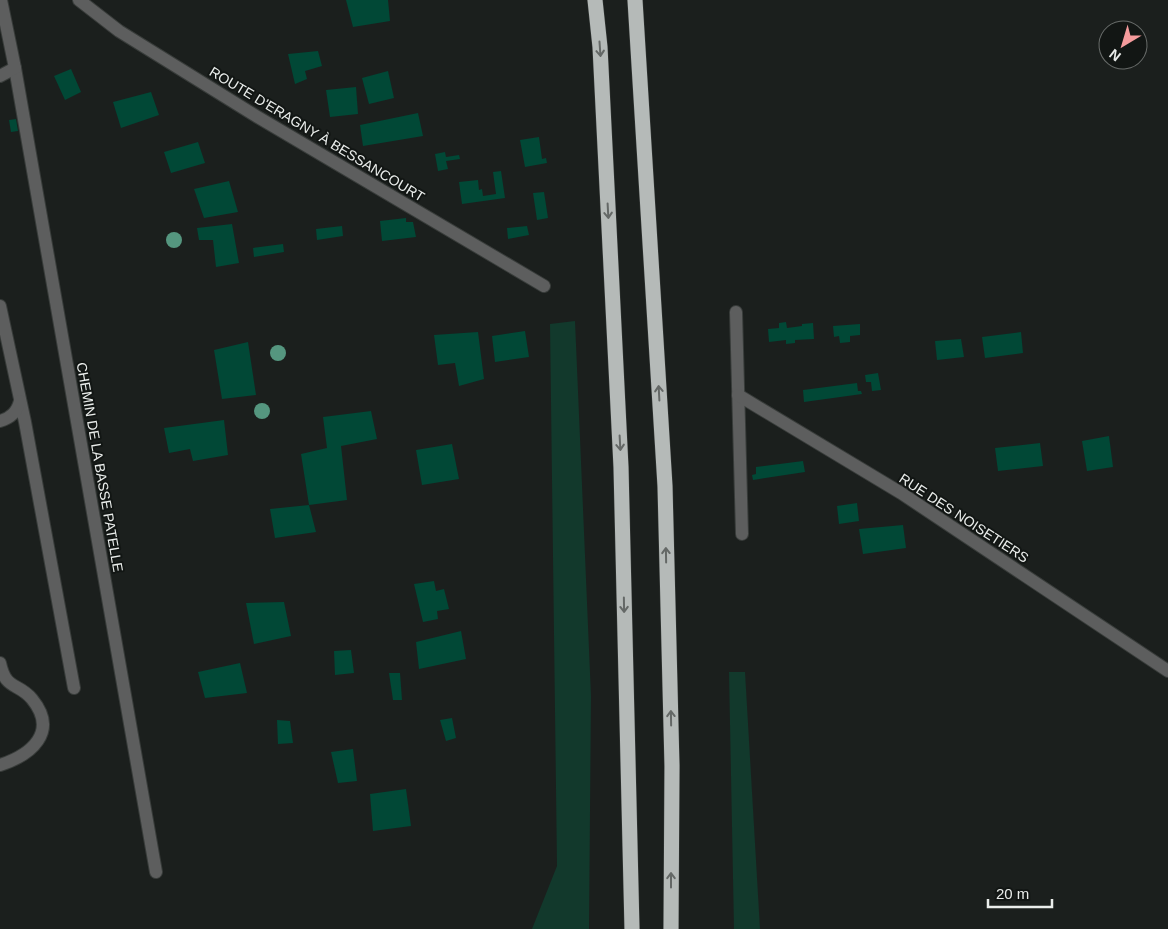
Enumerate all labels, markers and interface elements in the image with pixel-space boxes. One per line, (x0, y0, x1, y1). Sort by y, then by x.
north arrow (1098, 20, 1148, 70)
one-way arrow (595, 40, 604, 56)
text: N (1106, 46, 1124, 65)
street label: ROUTE D'ERAGNY À BESSANCOURT (207, 63, 428, 205)
one-way arrow (603, 203, 612, 219)
street label: CHEMIN DE LA BASSE PATELLE (74, 361, 126, 573)
one-way arrow (655, 385, 664, 401)
one-way arrow (615, 435, 624, 451)
street label: RUE DES NOISETIERS (896, 470, 1032, 566)
one-way arrow (662, 548, 671, 564)
one-way arrow (619, 597, 629, 613)
one-way arrow (666, 710, 675, 726)
one-way arrow (666, 873, 676, 889)
scale bar (988, 876, 1052, 908)
text: 20 m (996, 885, 1029, 902)

